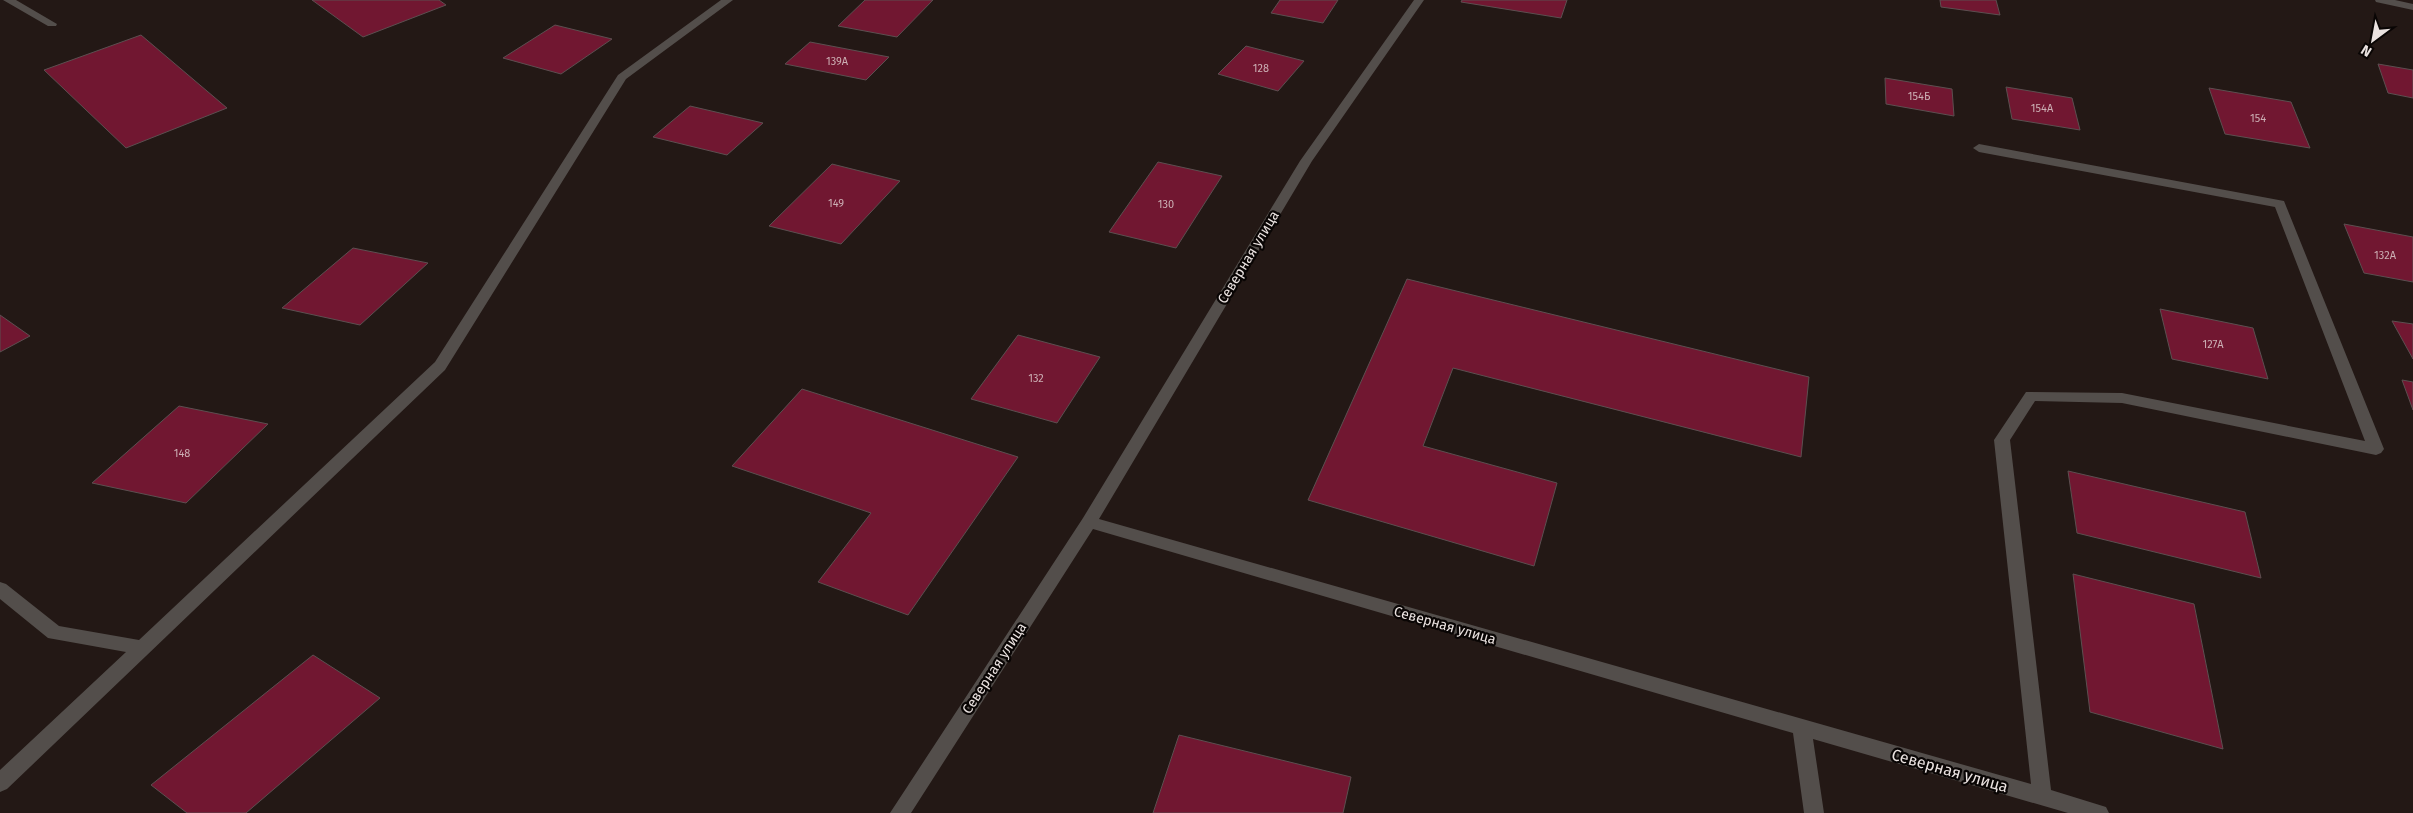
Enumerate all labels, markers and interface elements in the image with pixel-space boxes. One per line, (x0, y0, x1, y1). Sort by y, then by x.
north arrow (2348, 15, 2398, 65)
text: N (2358, 41, 2375, 60)
house number: 139А (826, 55, 849, 68)
house number: 128 (1253, 62, 1269, 75)
house number: 154Б (1908, 90, 1931, 103)
house number: 154А (2031, 102, 2054, 115)
house number: 154 (2250, 112, 2266, 125)
house number: 149 (828, 197, 844, 210)
house number: 130 (1158, 198, 1174, 211)
street label: Северная улица (1214, 208, 1283, 307)
house number: 132А (2374, 249, 2397, 262)
house number: 127А (2203, 338, 2224, 351)
house number: 132 (1028, 372, 1044, 385)
house number: 148 (174, 447, 190, 460)
street label: Северная улица (1392, 603, 1498, 648)
street label: Северная улица (959, 619, 1030, 717)
street label: Северная улица (1889, 745, 2010, 796)

